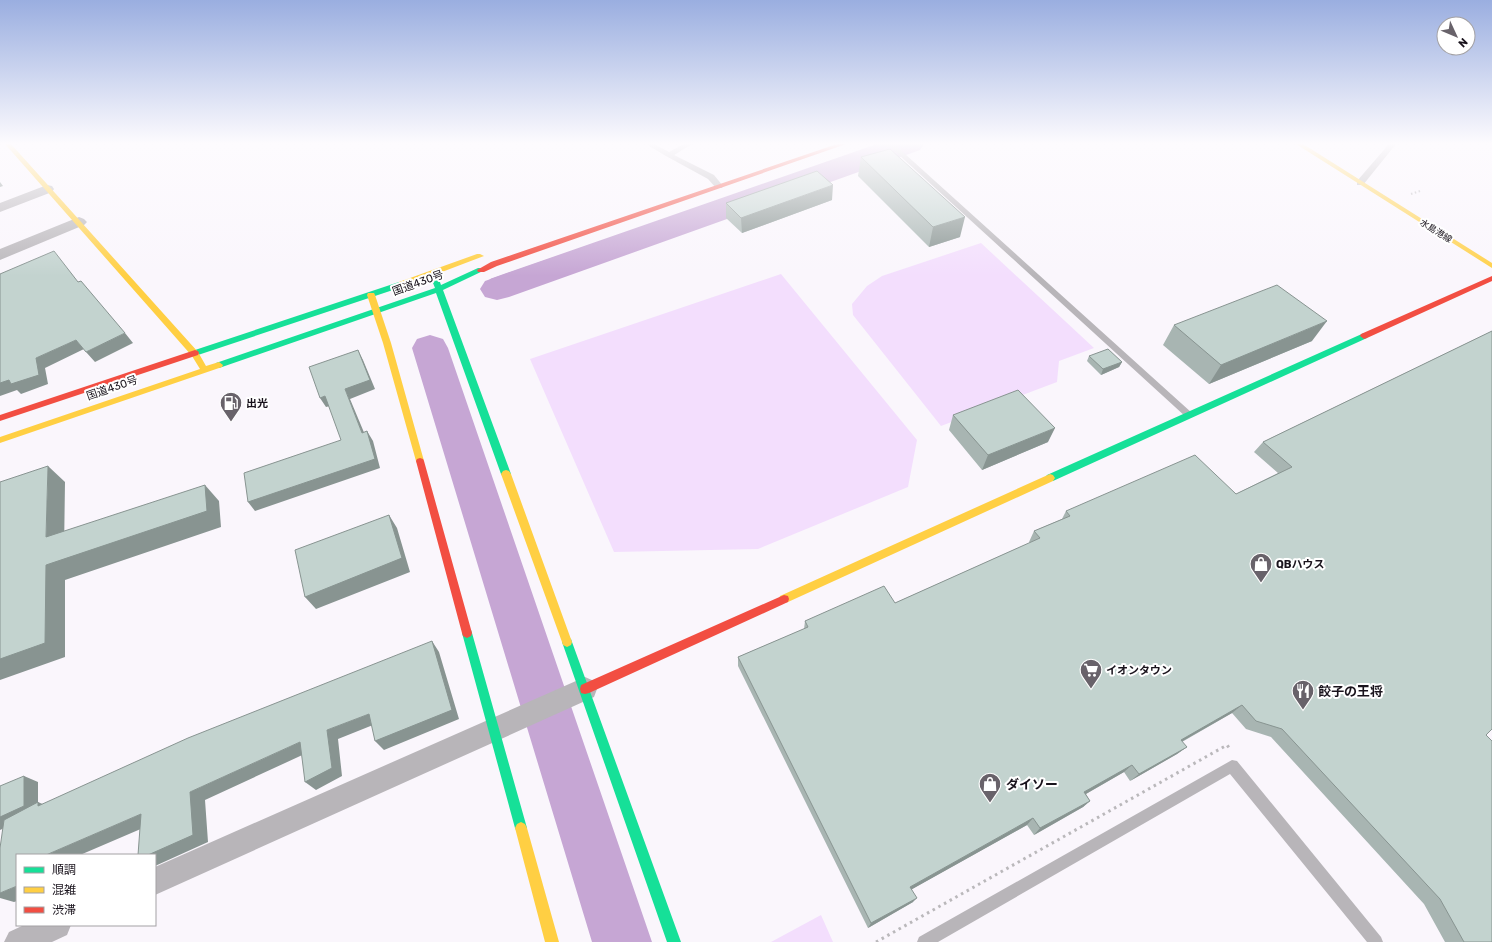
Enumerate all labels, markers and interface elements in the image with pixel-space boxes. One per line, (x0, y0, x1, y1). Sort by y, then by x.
north arrow (1436, 16, 1476, 56)
text: N (1455, 35, 1470, 50)
street label: 水島港線 (1418, 217, 1455, 245)
street label: 国道430号 (391, 268, 445, 298)
street label: 国道430号 (85, 373, 139, 403)
fuel station icon: 出光 (218, 390, 244, 423)
place label: 出光 (246, 397, 268, 410)
shop icon: QBハウス (1248, 551, 1274, 584)
place label: QBハウス (1276, 558, 1325, 571)
supermarket icon: イオンタウン (1078, 657, 1104, 690)
place label: イオンタウン (1106, 664, 1172, 677)
restaurant icon: 餃子の王将 (1290, 678, 1316, 711)
place label: 餃子の王将 (1318, 684, 1383, 699)
shop icon: ダイソー (977, 771, 1003, 804)
place label: ダイソー (1006, 777, 1058, 792)
legend (16, 854, 156, 926)
text: 順調 (52, 863, 76, 877)
text: 混雑 (52, 883, 76, 897)
text: 渋滞 (52, 903, 76, 917)

